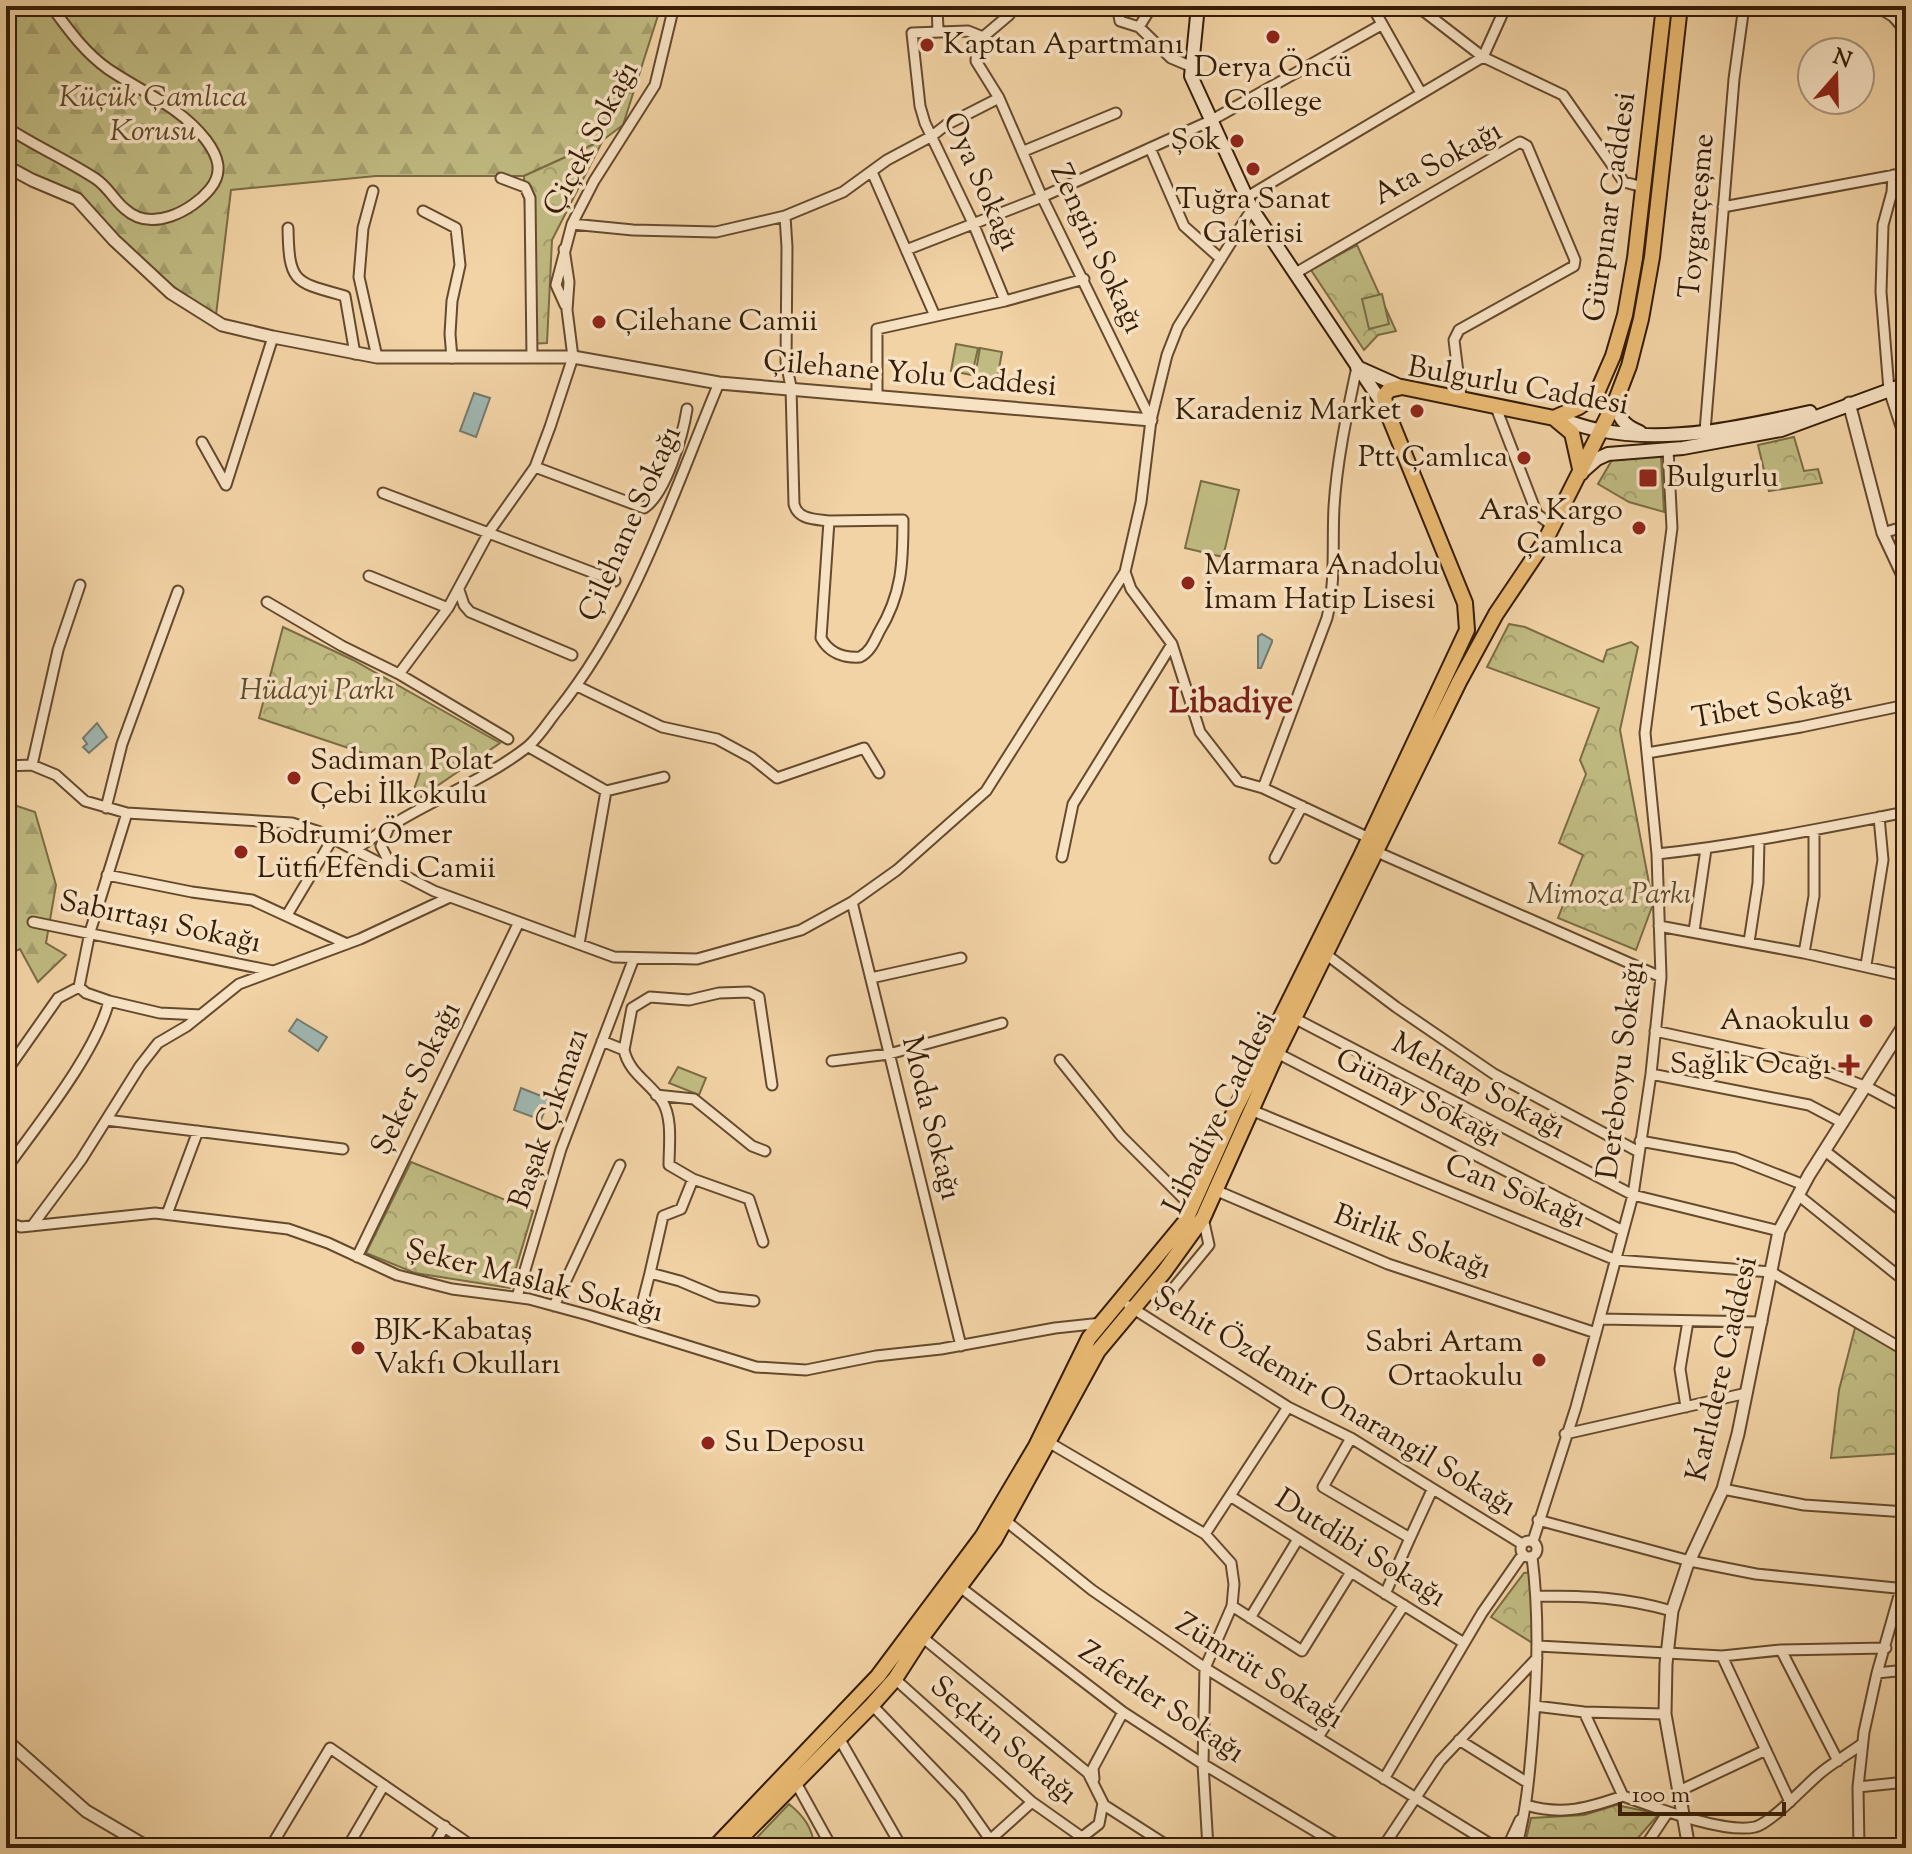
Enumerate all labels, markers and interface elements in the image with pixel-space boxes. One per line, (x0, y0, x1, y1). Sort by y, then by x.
place label: Kaptan Apartmanı (943, 24, 1183, 67)
marker: Derya Öncü College (1264, 28, 1282, 46)
marker: Kaptan Apartmanı (918, 36, 936, 54)
north arrow (1796, 36, 1876, 116)
text: N (1828, 42, 1856, 78)
place label: Derya Öncü College (1194, 47, 1352, 124)
street label: Çiçek Sokağı (533, 54, 651, 224)
park label: Küçük Çamlıca Korusu (59, 77, 247, 154)
street label: Gürpınar Caddesi (1574, 89, 1648, 325)
street label: Oya Sokağı (930, 106, 1030, 258)
street label: Ata Sokağı (1366, 111, 1510, 217)
place label: Şok (1171, 120, 1221, 163)
marker: Şok (1228, 132, 1246, 150)
street label: Toygarçeşme (1669, 132, 1727, 300)
street label: Zengin Sokağı (1038, 157, 1154, 341)
marker: Tuğra Sanat Galerisi (1244, 160, 1262, 178)
place label: Tuğra Sanat Galerisi (1175, 179, 1331, 256)
place label: Çilehane Camii (615, 301, 818, 344)
marker: Çilehane Camii (590, 313, 608, 331)
street label: Çilehane Yolu Caddesi (761, 341, 1059, 409)
street label: Bulgurlu Caddesi (1404, 346, 1632, 428)
place label: Karadeniz Market (1175, 390, 1401, 433)
marker: Karadeniz Market (1408, 402, 1426, 420)
street label: Çilehane Sokağı (569, 419, 693, 629)
place label: Ptt Çamlıca (1358, 437, 1508, 480)
marker: Ptt Çamlıca (1515, 449, 1533, 467)
place label: Bulgurlu (1666, 457, 1779, 500)
marker: Bulgurlu (1637, 467, 1659, 489)
place label: Aras Kargo Çamlıca (1479, 490, 1623, 567)
marker: Aras Kargo Çamlıca (1630, 519, 1648, 537)
place label: Marmara Anadolu İmam Hatip Lisesi (1204, 545, 1440, 622)
marker: Marmara Anadolu İmam Hatip Lisesi (1179, 574, 1197, 592)
park label: Hüdayi Parkı (239, 670, 395, 713)
street label: Tibet Sokağı (1689, 671, 1855, 741)
district label: Libadiye (1169, 679, 1293, 728)
place label: Sadıman Polat Çebi İlkokulu (310, 740, 494, 817)
marker: Sadıman Polat Çebi İlkokulu (285, 769, 303, 787)
place label: Bodrumi Ömer Lütfi Efendi Camii (257, 814, 496, 891)
marker: Bodrumi Ömer Lütfi Efendi Camii (232, 843, 250, 861)
park label: Mimoza Parkı (1527, 874, 1691, 917)
street label: Sabırtaşı Sokağı (55, 881, 265, 965)
street label: Dereboyu Sokağı (1587, 958, 1657, 1182)
street label: Şeker Sokağı (361, 995, 473, 1163)
place label: Anaokulu (1720, 1000, 1850, 1043)
street label: Libadiye Caddesi (1153, 1004, 1289, 1222)
marker: Anaokulu (1857, 1012, 1875, 1030)
street label: Başak Çıkmazı (499, 1023, 601, 1215)
street label: Mehtap Sokağı (1383, 1023, 1573, 1151)
street label: Moda Sokağı (889, 1031, 971, 1205)
street label: Günay Sokağı (1327, 1039, 1509, 1159)
place label: Sağlık Ocağı (1670, 1044, 1831, 1087)
marker: Sağlık Ocağı (1838, 1054, 1860, 1076)
street label: Can Sokağı (1438, 1144, 1592, 1240)
street label: Birlik Sokağı (1327, 1195, 1497, 1291)
street label: Şeker Maslak Sokağı (401, 1229, 667, 1335)
street label: Karlıdere Caddesi (1676, 1252, 1770, 1486)
street label: Şehit Özdemir Onarangil Sokağı (1144, 1276, 1524, 1528)
place label: BJK-Kabataş Vakfı Okulları (374, 1310, 560, 1387)
place label: Sabri Artam Ortaokulu (1365, 1322, 1523, 1399)
marker: BJK-Kabataş Vakfı Okulları (349, 1339, 367, 1357)
marker: Sabri Artam Ortaokulu (1530, 1351, 1548, 1369)
place label: Su Deposu (724, 1422, 865, 1465)
marker: Su Deposu (699, 1434, 717, 1452)
street label: Dutdibi Sokağı (1266, 1479, 1454, 1619)
street label: Zümrüt Sokağı (1167, 1603, 1351, 1741)
street label: Zaferler Sokağı (1069, 1631, 1253, 1775)
street label: Seçkin Sokağı (920, 1666, 1086, 1816)
scale bar (1620, 1766, 1784, 1816)
text: 100 m (1632, 1779, 1690, 1813)

